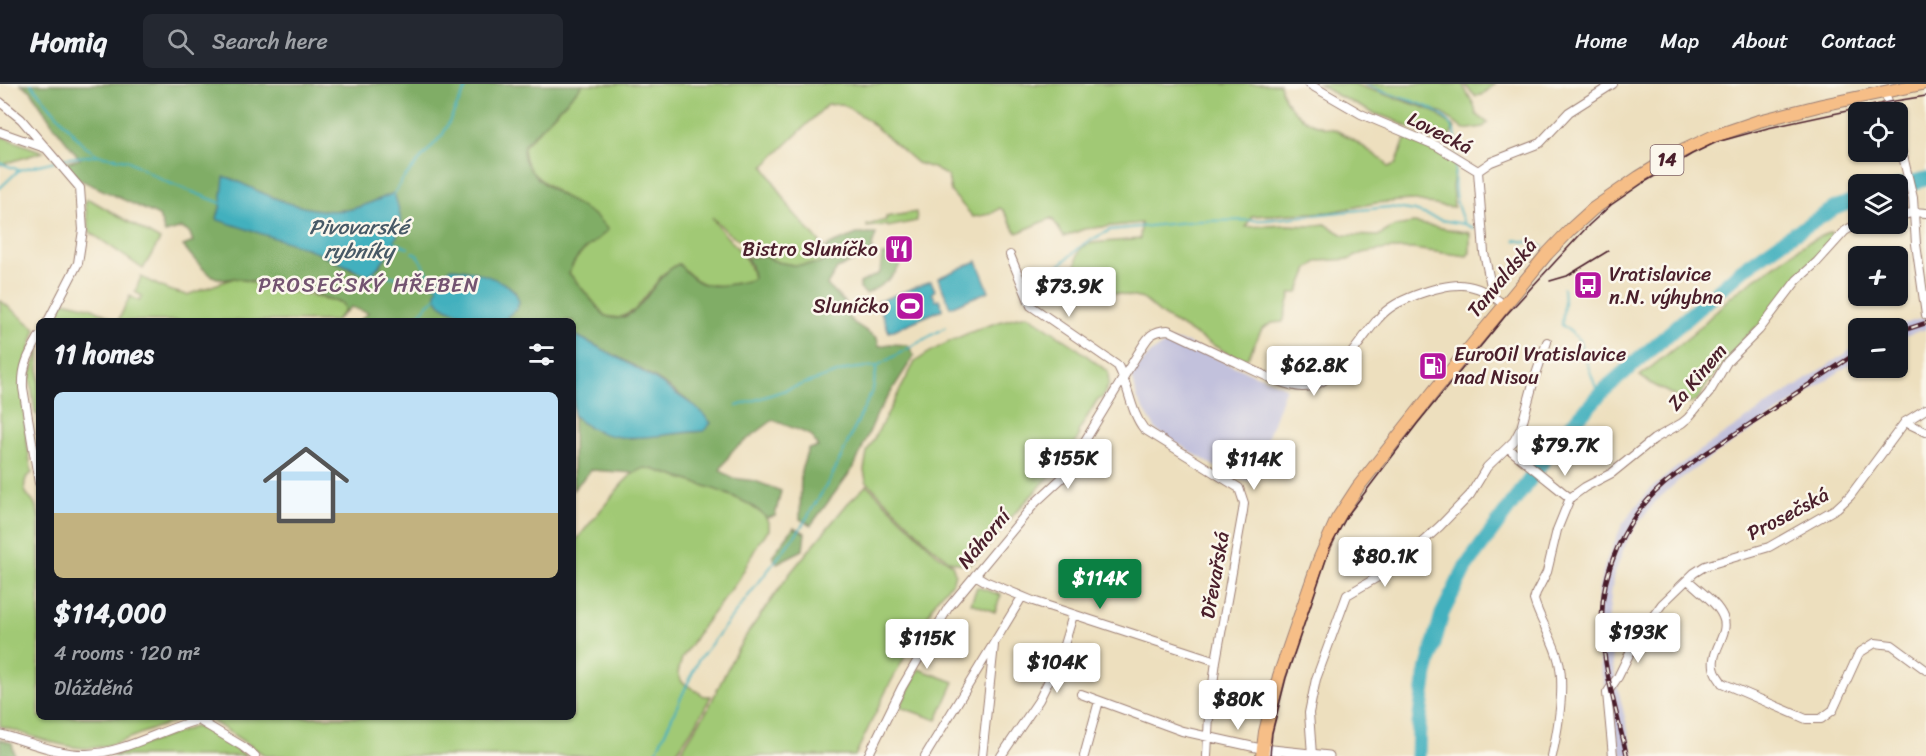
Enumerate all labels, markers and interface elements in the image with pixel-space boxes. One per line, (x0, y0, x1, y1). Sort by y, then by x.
search box (143, 14, 563, 68)
text: Homiq (30, 17, 107, 66)
text: Search here (212, 22, 328, 61)
text: Home (1575, 22, 1627, 60)
text: Map (1660, 22, 1699, 60)
text: About (1732, 22, 1789, 60)
text: Contact (1822, 22, 1896, 60)
icon: search (164, 25, 197, 58)
street label: Lovecká (1401, 102, 1479, 164)
map controls (1848, 102, 1908, 378)
button: locate (1848, 102, 1908, 162)
road number: 14 (1650, 145, 1684, 175)
button: layers (1848, 174, 1908, 234)
water label: Pivovarské rybníky (309, 208, 412, 270)
street label: Tanvaldská (1458, 230, 1546, 326)
place label: Bistro Sluníčko (742, 232, 878, 267)
restaurant icon: Bistro Sluníčko (883, 233, 915, 265)
button: + (1848, 246, 1908, 306)
place label: Vratislavice n.N. výhybna (1609, 257, 1723, 315)
district label: PROSEČSKÝ HŘEBEN (258, 266, 480, 304)
pin: $73.9K (1020, 267, 1118, 318)
text: $73.9K (1036, 269, 1102, 304)
bus stop icon: Vratislavice n.N. výhybna (1572, 269, 1604, 301)
place label: Sluníčko (813, 289, 889, 324)
sports icon: Sluníčko (894, 290, 926, 322)
button: − (1848, 318, 1908, 378)
text: 11 homes (54, 331, 154, 377)
street label: Za Kinem (1658, 335, 1736, 419)
place label: EuroOil Vratislavice nad Nisou (1454, 337, 1626, 395)
icon: filters (525, 338, 558, 371)
pin: $62.8K (1265, 346, 1363, 397)
text: $62.8K (1281, 348, 1347, 383)
fuel station icon: EuroOil Vratislavice nad Nisou (1417, 350, 1449, 382)
pin: $79.7K (1516, 426, 1614, 477)
text: $79.7K (1532, 428, 1598, 463)
icon: home (252, 431, 360, 539)
pin: $155K (1026, 439, 1110, 490)
pin: $114K (1212, 440, 1296, 491)
text: $155K (1039, 441, 1097, 476)
text: $114K (1226, 442, 1282, 477)
street label: Prosečská (1741, 478, 1835, 550)
street label: Náhorní (948, 499, 1021, 577)
street label: Dřevařská (1190, 529, 1240, 621)
pin: $80.1K (1336, 537, 1434, 588)
text: $80.1K (1353, 539, 1417, 574)
pin: $114K (1058, 559, 1142, 610)
text: $114K (1072, 561, 1128, 596)
text: $114,000 (54, 590, 166, 636)
pin: $193K (1596, 613, 1680, 664)
text: $193K (1609, 615, 1667, 650)
pin: $115K (885, 619, 969, 670)
text: $115K (900, 621, 955, 656)
text: 4 rooms · 120 m² (54, 636, 201, 671)
pin: $104K (1015, 643, 1099, 694)
text: $104K (1027, 645, 1087, 680)
text: Dlážděná (54, 671, 133, 706)
pin: $80K (1202, 680, 1274, 731)
text: $80K (1213, 682, 1263, 717)

